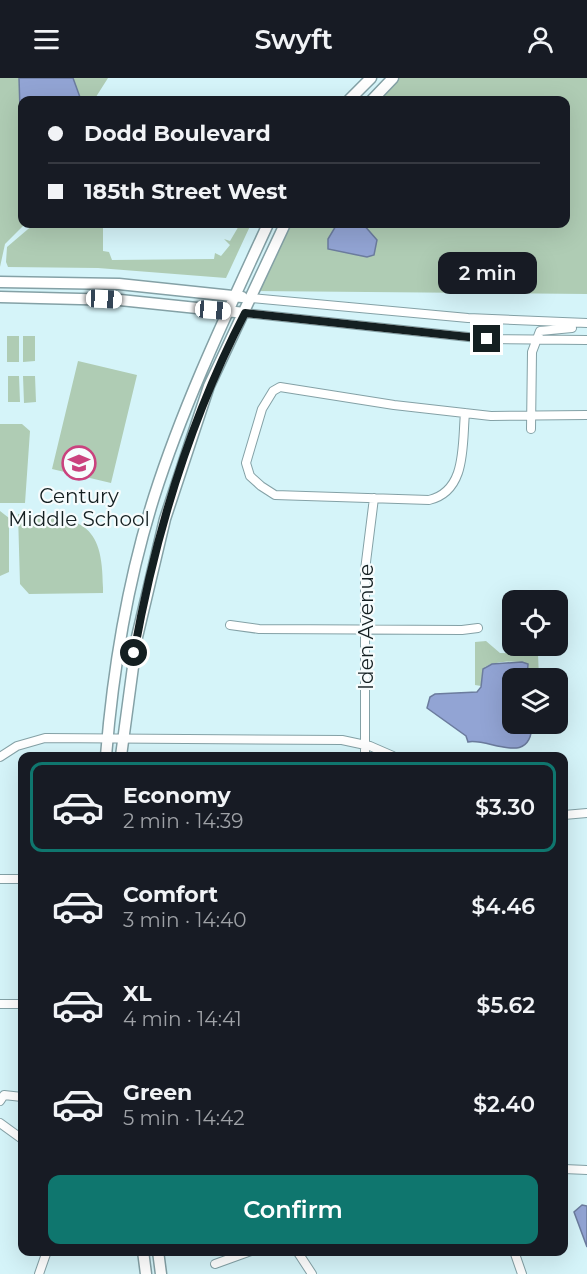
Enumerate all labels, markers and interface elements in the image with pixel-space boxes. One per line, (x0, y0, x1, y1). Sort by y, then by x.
icon: menu (30, 23, 63, 56)
text: Swyft (254, 23, 333, 56)
icon: person (524, 23, 557, 56)
text: Dodd Boulevard (84, 120, 271, 147)
text: 185th Street West (84, 178, 287, 205)
callout: 2 min (438, 252, 536, 294)
text: 2 min (459, 261, 516, 285)
car (86, 289, 122, 309)
car (194, 299, 232, 321)
route end (473, 325, 500, 352)
school or university icon: Century Middle School (61, 445, 97, 481)
place label: Century Middle School (8, 484, 150, 531)
street label: Iden Avenue (354, 564, 378, 690)
map controls (502, 590, 568, 734)
button: locate (502, 590, 568, 656)
route start (120, 639, 147, 666)
button: layers (502, 668, 568, 734)
icon: car (51, 780, 105, 834)
text: Economy (123, 782, 231, 809)
text: $3.30 (475, 794, 535, 821)
text: 2 min · 14:39 (123, 809, 244, 833)
icon: car (51, 879, 105, 933)
text: Comfort (123, 881, 218, 908)
text: $4.46 (472, 893, 535, 920)
text: 3 min · 14:40 (123, 908, 246, 932)
icon: car (51, 978, 105, 1032)
text: XL (123, 980, 152, 1007)
text: $5.62 (477, 992, 535, 1019)
text: 4 min · 14:41 (123, 1007, 242, 1031)
icon: car (51, 1077, 105, 1131)
text: Green (123, 1079, 192, 1106)
text: $2.40 (473, 1091, 535, 1118)
text: 5 min · 14:42 (123, 1106, 245, 1130)
button: Confirm (48, 1175, 538, 1244)

